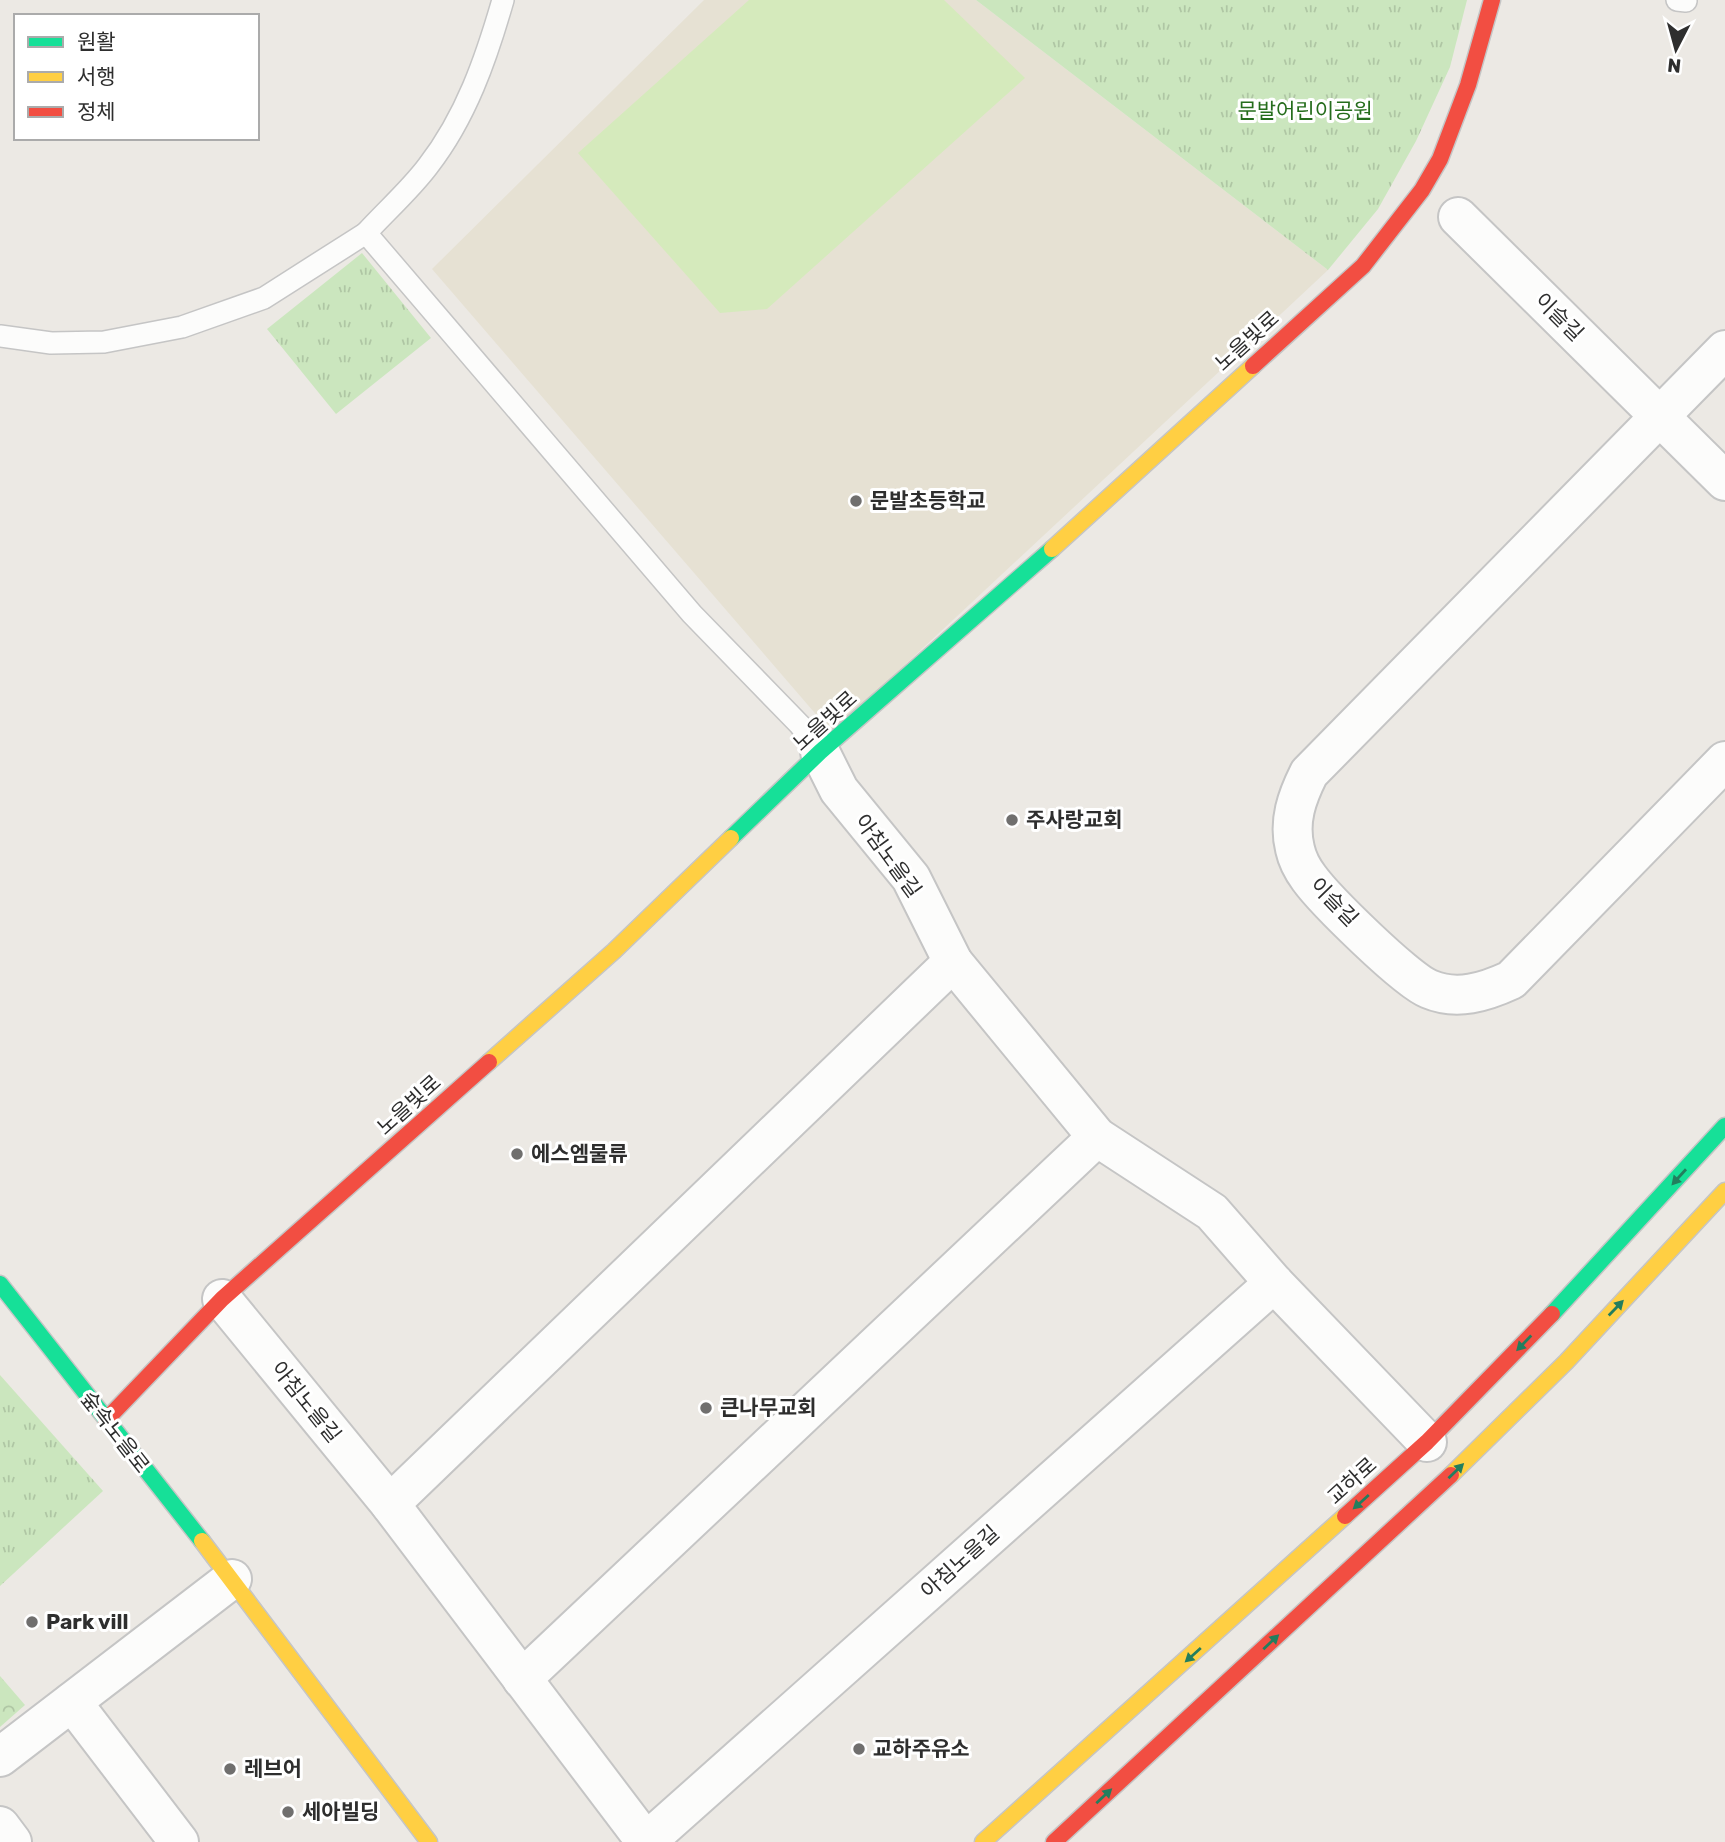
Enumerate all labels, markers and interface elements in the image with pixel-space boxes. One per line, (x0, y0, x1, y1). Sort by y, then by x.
legend (14, 14, 259, 140)
north arrow (1641, 14, 1711, 84)
text: 원활 (77, 29, 116, 54)
text: N (1666, 53, 1682, 78)
text: 서행 (77, 64, 116, 89)
park label: 문발어린이공원 (1237, 98, 1373, 123)
text: 정체 (77, 99, 116, 124)
street label: 이슬길 (1530, 287, 1589, 346)
street label: 노을빛로 (1210, 305, 1284, 376)
place label: 문발초등학교 (870, 488, 986, 513)
marker: 문발초등학교 (848, 493, 864, 509)
street label: 노을빛로 (788, 685, 862, 756)
place label: 주사랑교회 (1026, 807, 1123, 832)
street label: 아침노을길 (850, 809, 927, 902)
marker: 주사랑교회 (1004, 812, 1020, 828)
street label: 이슬길 (1305, 872, 1363, 931)
street label: 노을빛로 (372, 1069, 446, 1140)
place label: 에스엠물류 (531, 1141, 628, 1166)
marker: 에스엠물류 (509, 1146, 525, 1162)
one-way arrow (1672, 1168, 1687, 1185)
one-way arrow (1607, 1300, 1624, 1317)
one-way arrow (1516, 1334, 1532, 1351)
street label: 아침노을길 (266, 1356, 347, 1447)
street label: 숲속노을로 (76, 1386, 155, 1477)
place label: 큰나무교회 (720, 1395, 817, 1420)
marker: 큰나무교회 (698, 1400, 714, 1416)
street label: 교하로 (1322, 1452, 1382, 1509)
one-way arrow (1447, 1463, 1464, 1479)
one-way arrow (1353, 1493, 1370, 1509)
street label: 아침노을길 (915, 1520, 1004, 1603)
place label: Park vill (46, 1609, 129, 1634)
marker: Park vill (24, 1614, 40, 1630)
one-way arrow (1262, 1634, 1279, 1650)
one-way arrow (1184, 1647, 1202, 1663)
place label: 교하주유소 (873, 1736, 970, 1761)
marker: 교하주유소 (851, 1741, 867, 1757)
place label: 레브어 (244, 1756, 302, 1781)
marker: 레브어 (222, 1761, 238, 1777)
one-way arrow (1095, 1788, 1112, 1804)
place label: 세아빌딩 (302, 1799, 379, 1824)
marker: 세아빌딩 (280, 1804, 296, 1820)

